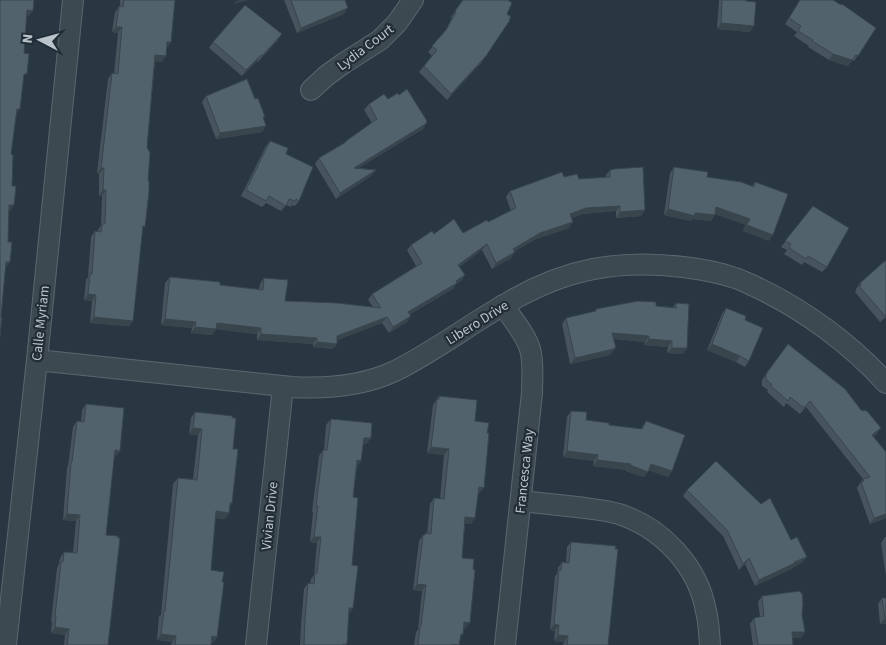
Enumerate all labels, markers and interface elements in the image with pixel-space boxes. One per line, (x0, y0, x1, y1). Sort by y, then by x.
north arrow (15, 15, 65, 65)
street label: Lydia Court (333, 20, 398, 76)
text: N (18, 33, 38, 44)
street label: Calle Myriam (27, 284, 55, 362)
street label: Libero Drive (442, 296, 513, 350)
street label: Francesca Way (511, 427, 539, 515)
street label: Vivian Drive (256, 481, 284, 551)

